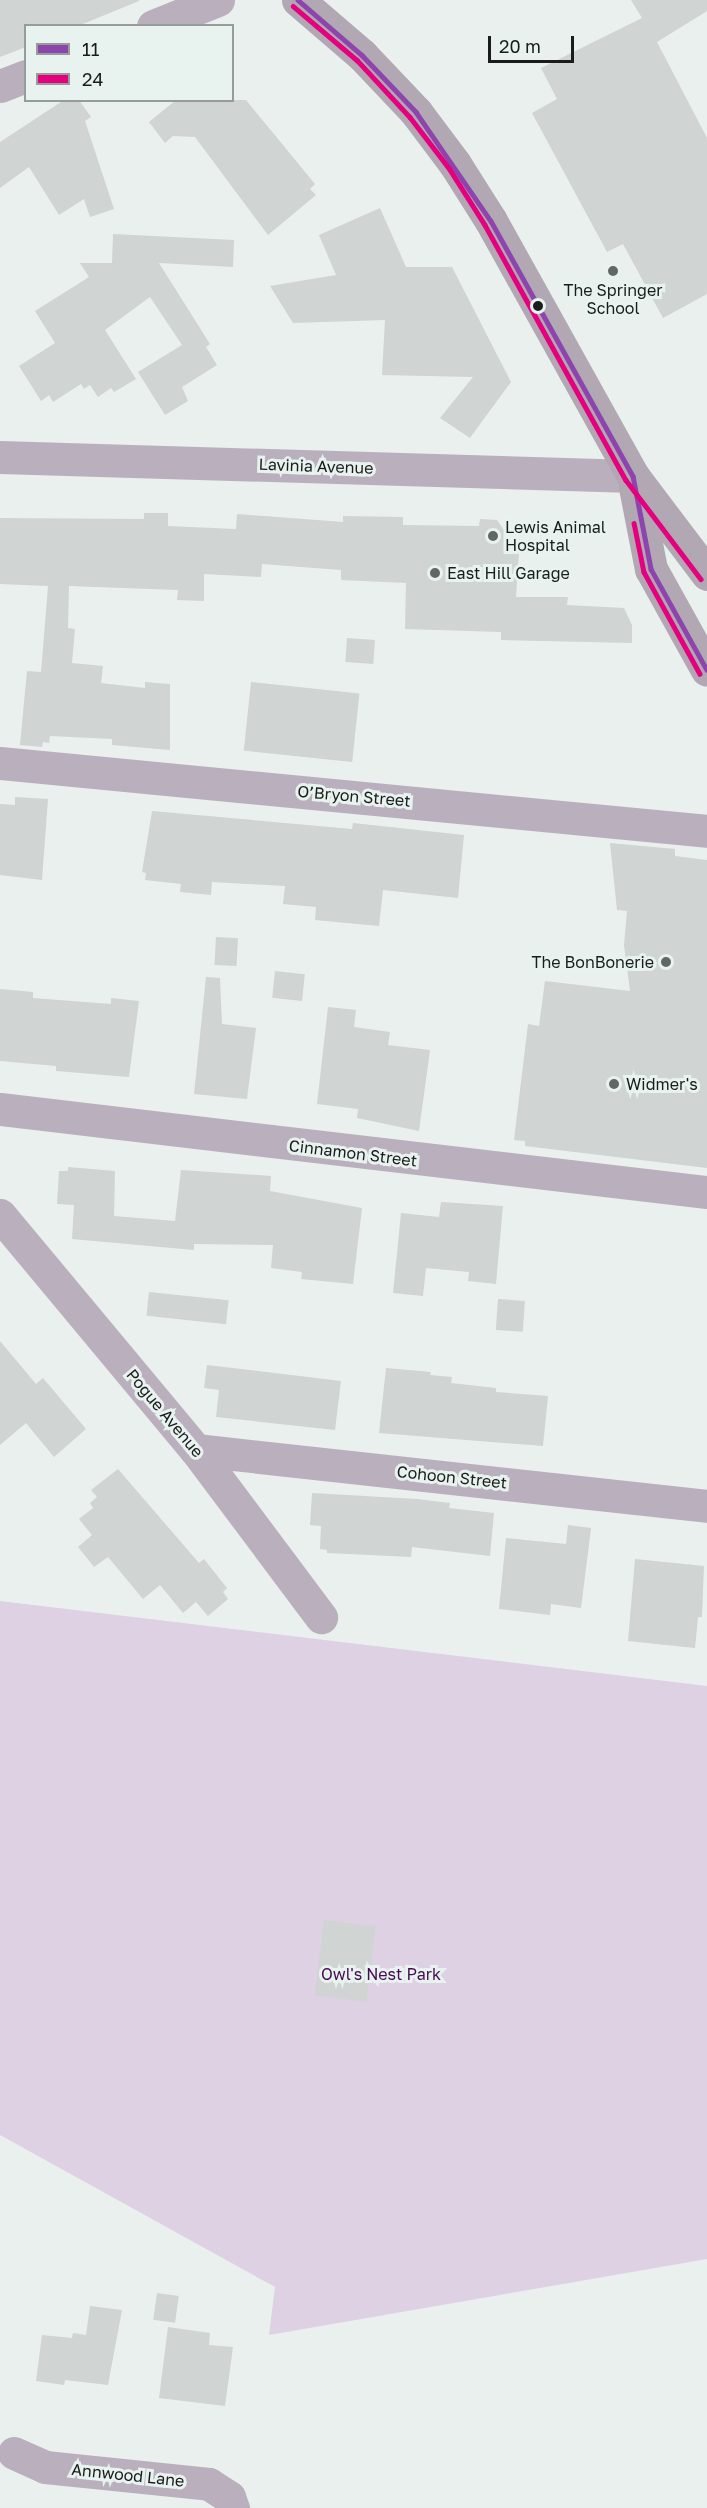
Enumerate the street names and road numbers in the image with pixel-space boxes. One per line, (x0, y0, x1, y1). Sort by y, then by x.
street label: Lavinia Avenue (258, 454, 374, 478)
street label: O’Bryon Street (297, 781, 411, 811)
street label: Cinnamon Street (288, 1136, 418, 1170)
street label: Pogue Avenue (123, 1365, 207, 1461)
street label: Cohoon Street (396, 1462, 508, 1492)
street label: Annwood Lane (71, 2460, 185, 2490)

